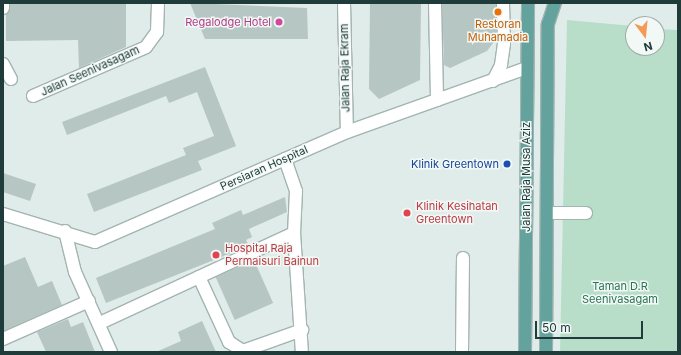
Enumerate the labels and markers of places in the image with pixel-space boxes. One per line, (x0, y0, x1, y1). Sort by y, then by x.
marker: Restoran Muhamadia (493, 7, 503, 17)
place label: Regalodge Hotel (185, 15, 271, 29)
marker: Regalodge Hotel (274, 17, 284, 27)
place label: Restoran Muhamadia (468, 18, 528, 44)
place label: Klinik Greentown (411, 157, 499, 171)
marker: Klinik Greentown (502, 159, 512, 169)
place label: Klinik Kesihatan Greentown (416, 200, 498, 226)
marker: Klinik Kesihatan Greentown (401, 207, 413, 219)
place label: Hospital Raja Permaisuri Bainun (225, 242, 319, 268)
marker: Hospital Raja Permaisuri Bainun (210, 249, 222, 261)

